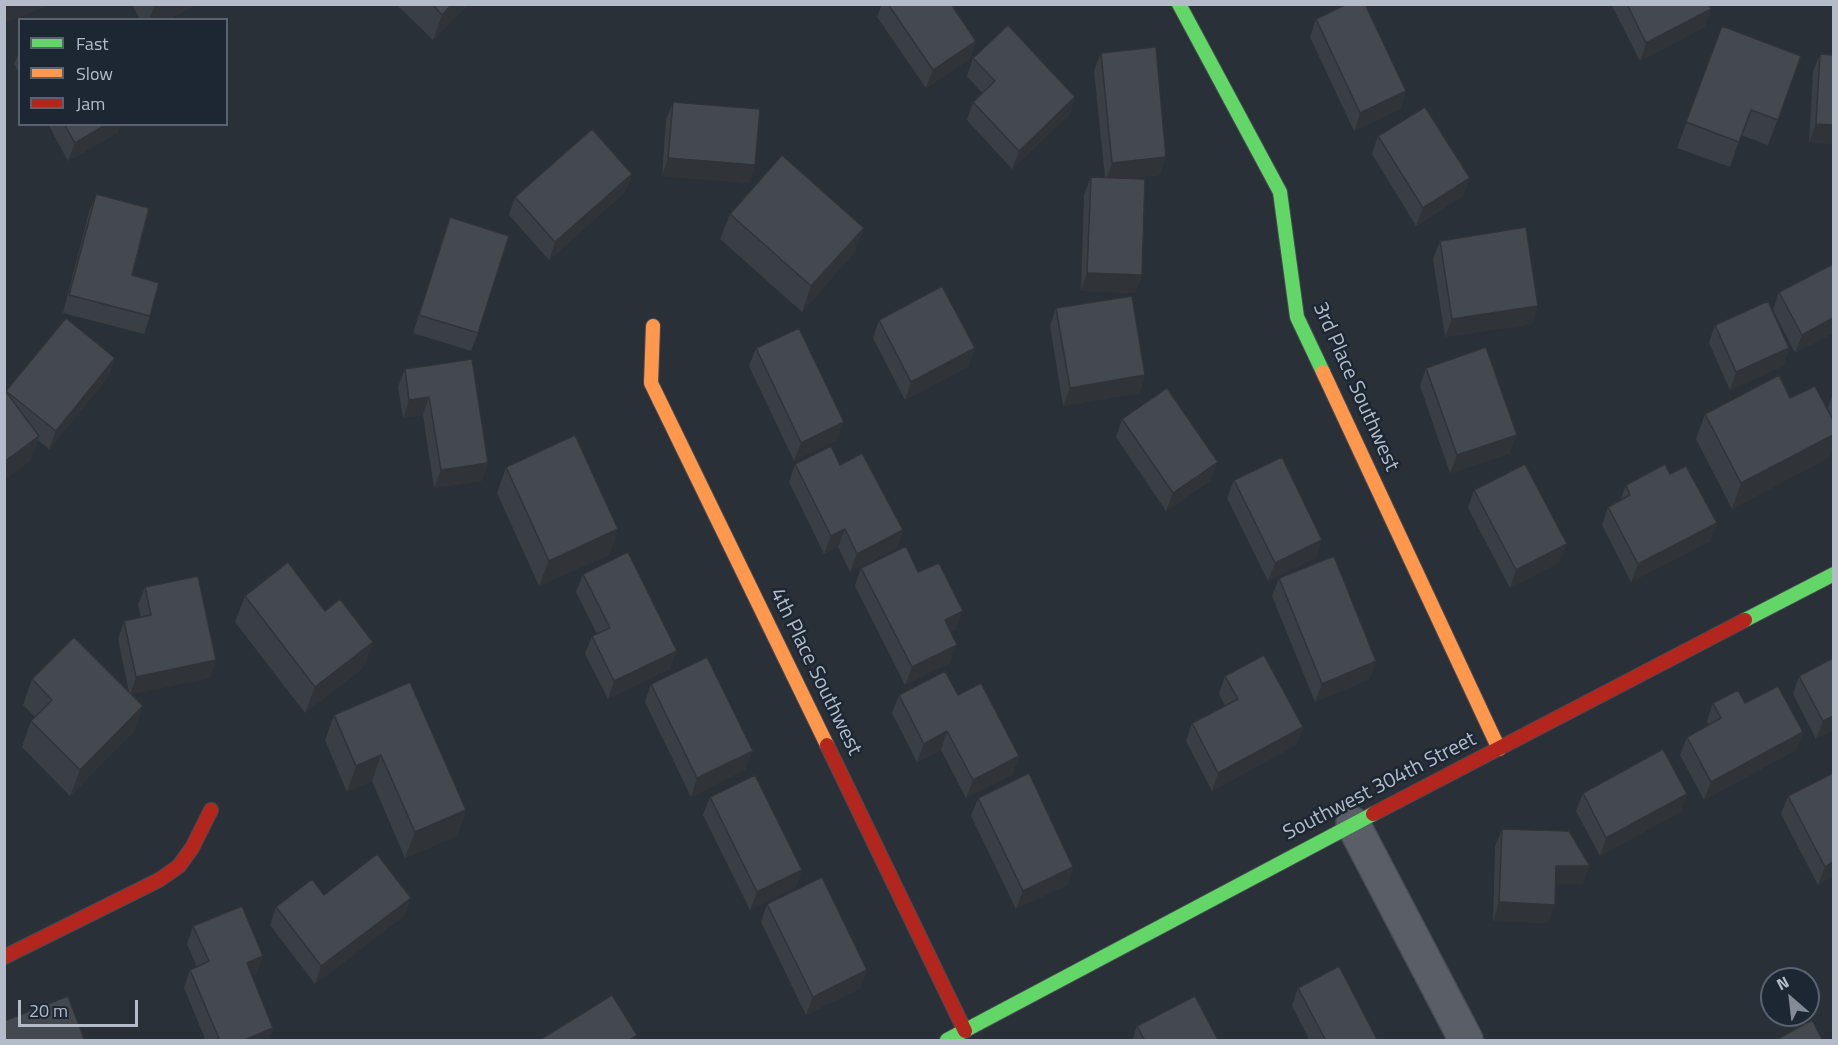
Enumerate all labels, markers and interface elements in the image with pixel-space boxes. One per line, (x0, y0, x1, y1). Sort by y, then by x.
legend (18, 18, 228, 126)
text: Fast (76, 30, 109, 57)
text: Slow (76, 60, 113, 87)
text: Jam (76, 90, 105, 117)
street label: 3rd Place Southwest (1306, 299, 1404, 475)
street label: 4th Place Southwest (764, 584, 866, 760)
street label: Southwest 304th Street (1279, 727, 1481, 847)
north arrow (1760, 967, 1820, 1027)
text: N (1772, 970, 1793, 996)
scale bar (21, 988, 141, 1026)
text: 20 m (29, 997, 68, 1024)

